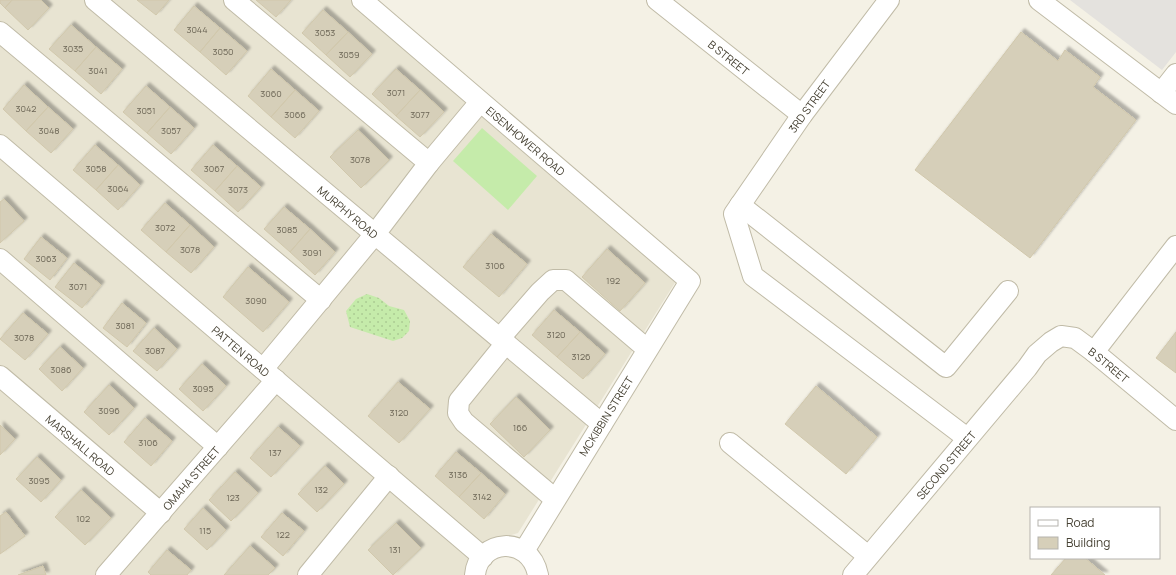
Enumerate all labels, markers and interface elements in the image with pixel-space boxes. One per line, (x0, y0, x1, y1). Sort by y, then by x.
house number: 3044 (186, 23, 208, 36)
house number: 3053 (315, 26, 335, 39)
street label: B STREET (705, 36, 753, 78)
house number: 3035 (63, 42, 83, 55)
house number: 3050 (212, 45, 234, 58)
house number: 3059 (338, 48, 360, 61)
house number: 3041 (88, 64, 108, 77)
street label: 3RD STREET (785, 76, 834, 135)
house number: 3071 (387, 86, 405, 99)
house number: 3060 (260, 87, 282, 100)
house number: 3042 (16, 102, 36, 115)
street label: EISENHOWER ROAD (483, 102, 569, 179)
house number: 3051 (136, 104, 156, 117)
house number: 3066 (284, 108, 306, 121)
house number: 3077 (410, 108, 430, 121)
house number: 3048 (39, 124, 60, 137)
house number: 3057 (161, 124, 182, 137)
house number: 3078 (350, 153, 370, 166)
house number: 3058 (86, 162, 106, 175)
house number: 3067 (204, 162, 225, 175)
house number: 3064 (107, 182, 129, 195)
street label: MURPHY ROAD (315, 182, 382, 242)
house number: 3073 (228, 183, 248, 196)
house number: 3072 (155, 221, 175, 234)
house number: 3085 (277, 223, 297, 236)
house number: 3078 (180, 243, 200, 256)
house number: 3091 (302, 246, 322, 259)
house number: 3063 (35, 252, 57, 265)
house number: 3106 (485, 259, 505, 272)
house number: 192 (606, 274, 620, 287)
house number: 3071 (69, 280, 87, 293)
house number: 3090 (245, 294, 267, 307)
house number: 3081 (115, 319, 135, 332)
street label: PATTEN ROAD (209, 322, 273, 380)
house number: 3120 (546, 328, 566, 341)
house number: 3078 (14, 331, 34, 344)
street label: B STREET (1086, 343, 1133, 386)
house number: 3087 (145, 344, 166, 357)
house number: 3126 (571, 350, 591, 363)
house number: 3086 (50, 363, 72, 376)
street label: MCKIBBIN STREET (575, 373, 637, 459)
house number: 3095 (192, 382, 214, 395)
house number: 3096 (98, 404, 120, 417)
house number: 3120 (389, 406, 409, 419)
street label: MARSHALL ROAD (43, 411, 118, 478)
house number: 166 (513, 421, 528, 434)
street label: SECOND STREET (913, 427, 979, 502)
house number: 3106 (138, 436, 158, 449)
street label: OMAHA STREET (159, 442, 223, 513)
house number: 137 (268, 446, 282, 459)
house number: 3136 (448, 468, 468, 481)
house number: 3095 (28, 474, 50, 487)
house number: 132 (314, 483, 328, 496)
house number: 3142 (473, 490, 491, 503)
house number: 123 (226, 491, 240, 504)
legend (1030, 507, 1160, 559)
house number: 102 (76, 512, 90, 525)
text: Road (1066, 514, 1094, 531)
house number: 115 (199, 524, 211, 537)
house number: 122 (276, 528, 290, 541)
text: Building (1066, 534, 1110, 551)
house number: 131 (389, 543, 401, 556)

